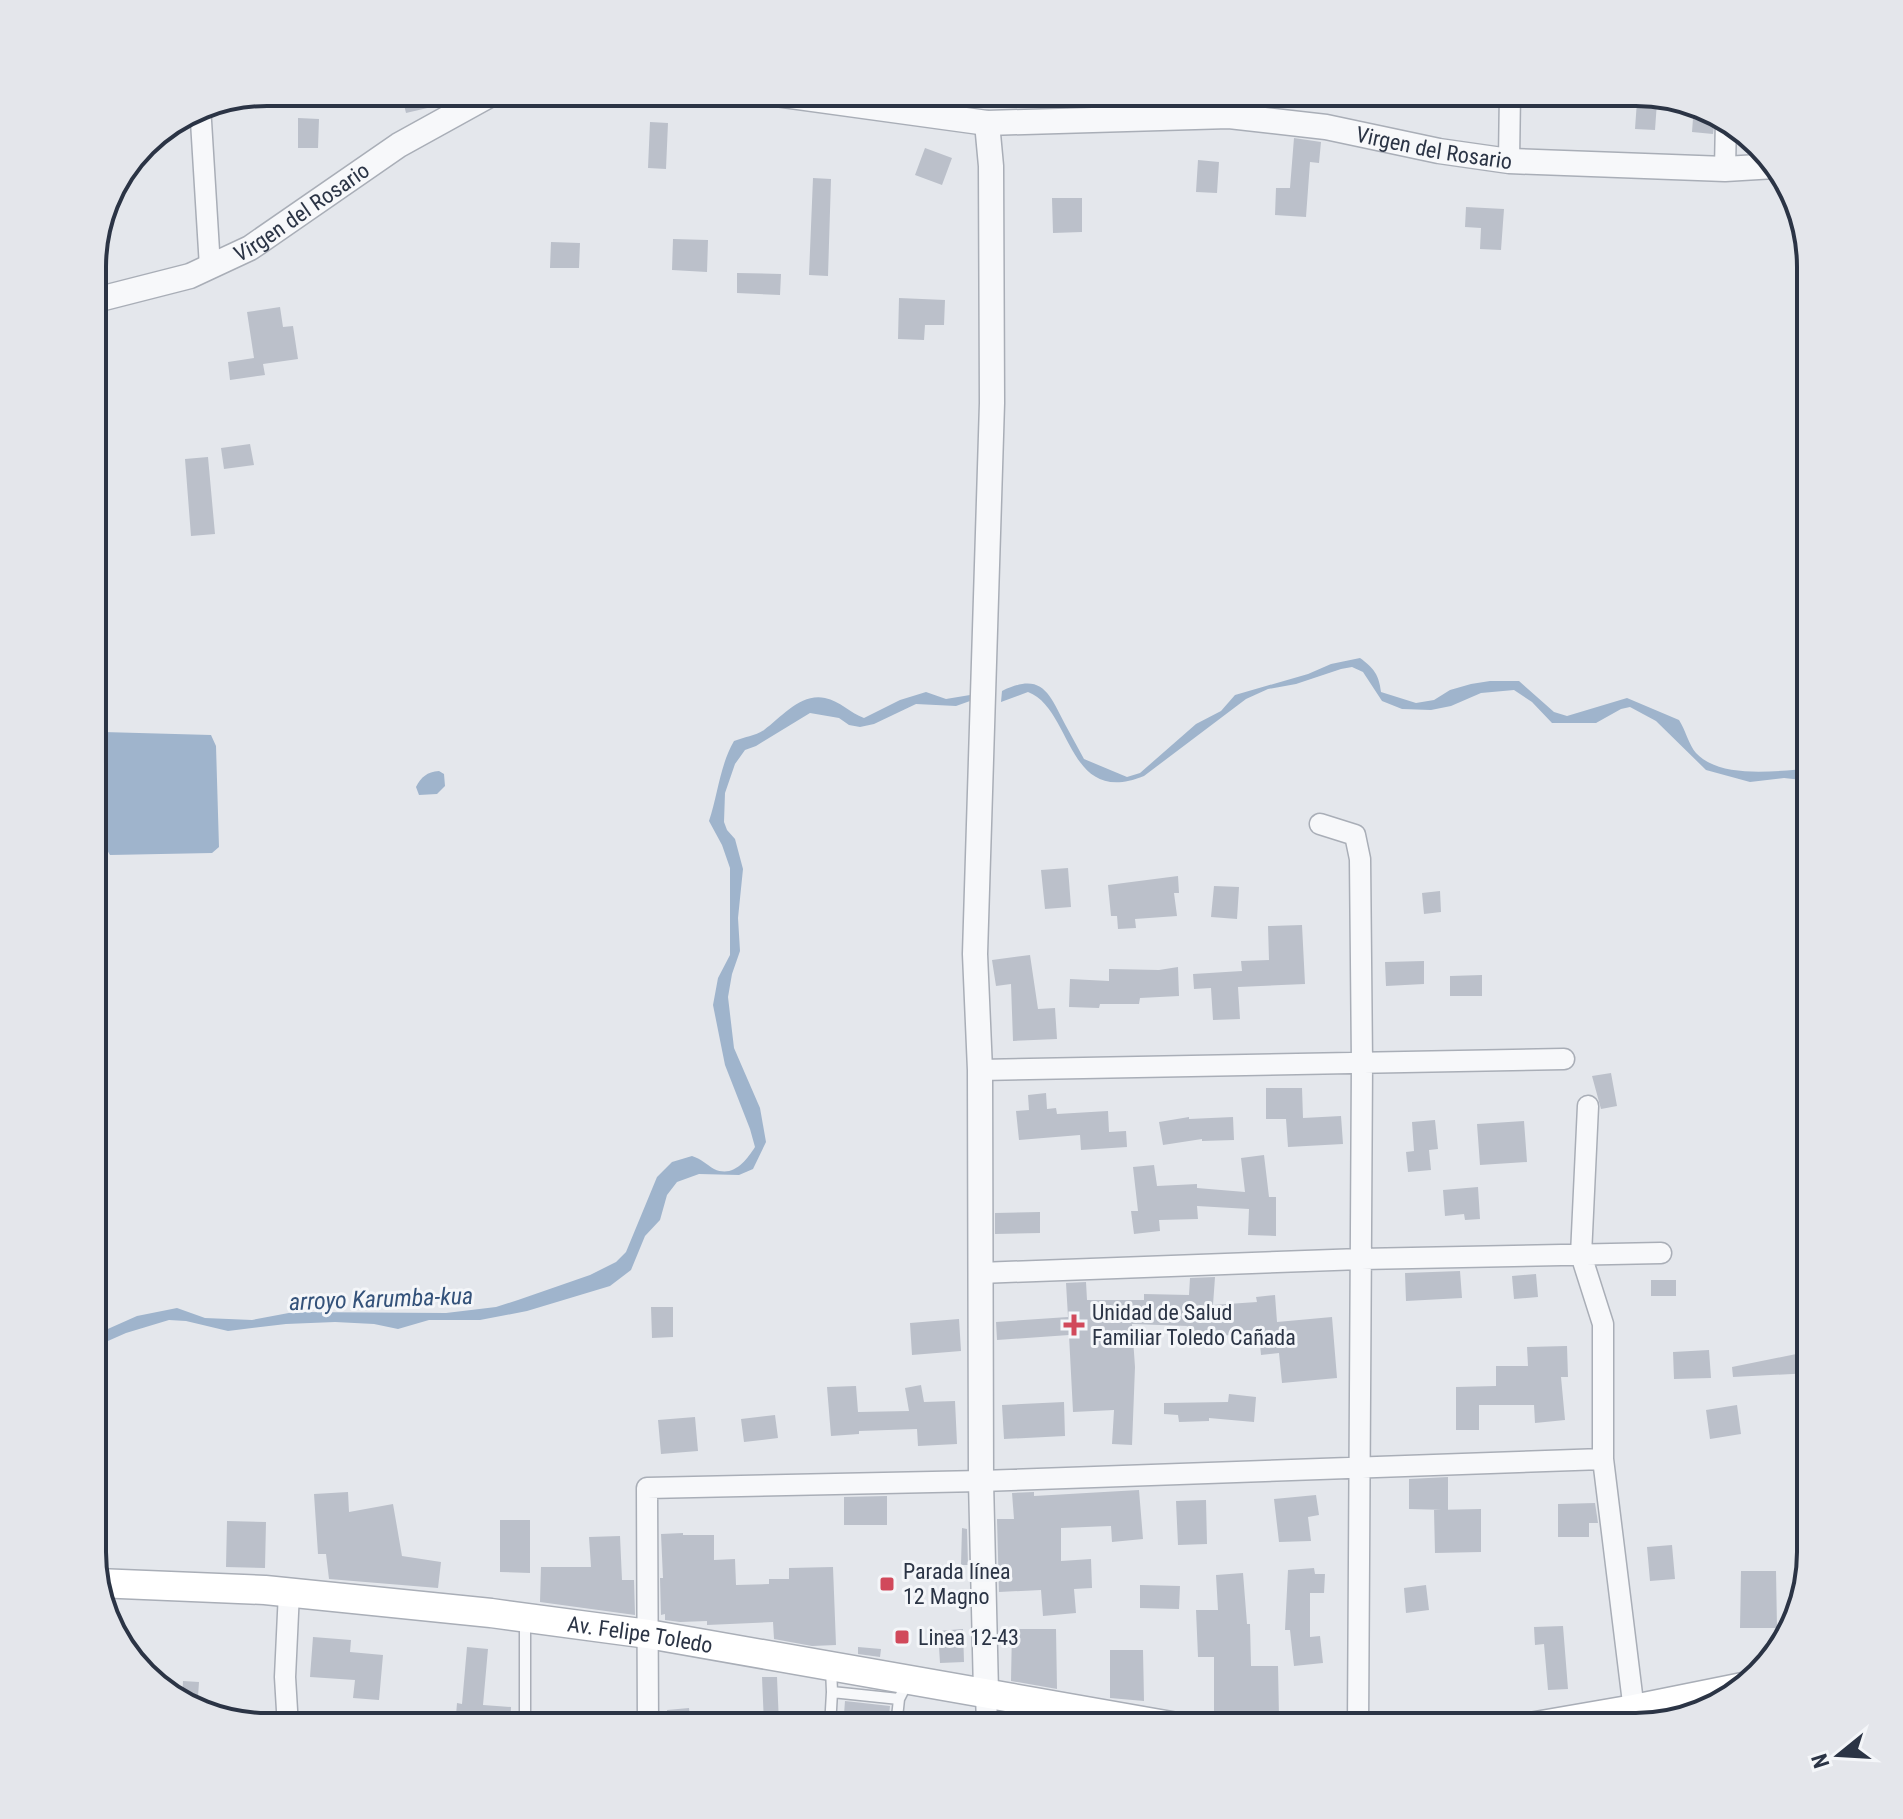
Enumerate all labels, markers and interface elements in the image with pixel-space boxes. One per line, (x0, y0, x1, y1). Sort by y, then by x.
street label: Virgen del Rosario (1354, 121, 1514, 174)
street label: Virgen del Rosario (230, 157, 374, 266)
water label: arroyo Karumba-kua (288, 1282, 474, 1316)
place label: Unidad de Salud Familiar Toledo Cañada (1092, 1300, 1296, 1350)
marker: Unidad de Salud Familiar Toledo Cañada (1063, 1314, 1085, 1336)
place label: Parada línea 12 Magno (903, 1559, 1011, 1609)
marker: Parada línea 12 Magno (878, 1575, 896, 1593)
street label: Av. Felipe Toledo (566, 1611, 715, 1658)
place label: Linea 12-43 (918, 1625, 1019, 1650)
marker: Linea 12-43 (893, 1628, 911, 1646)
north arrow (1799, 1715, 1879, 1795)
text: N (1806, 1751, 1834, 1771)

